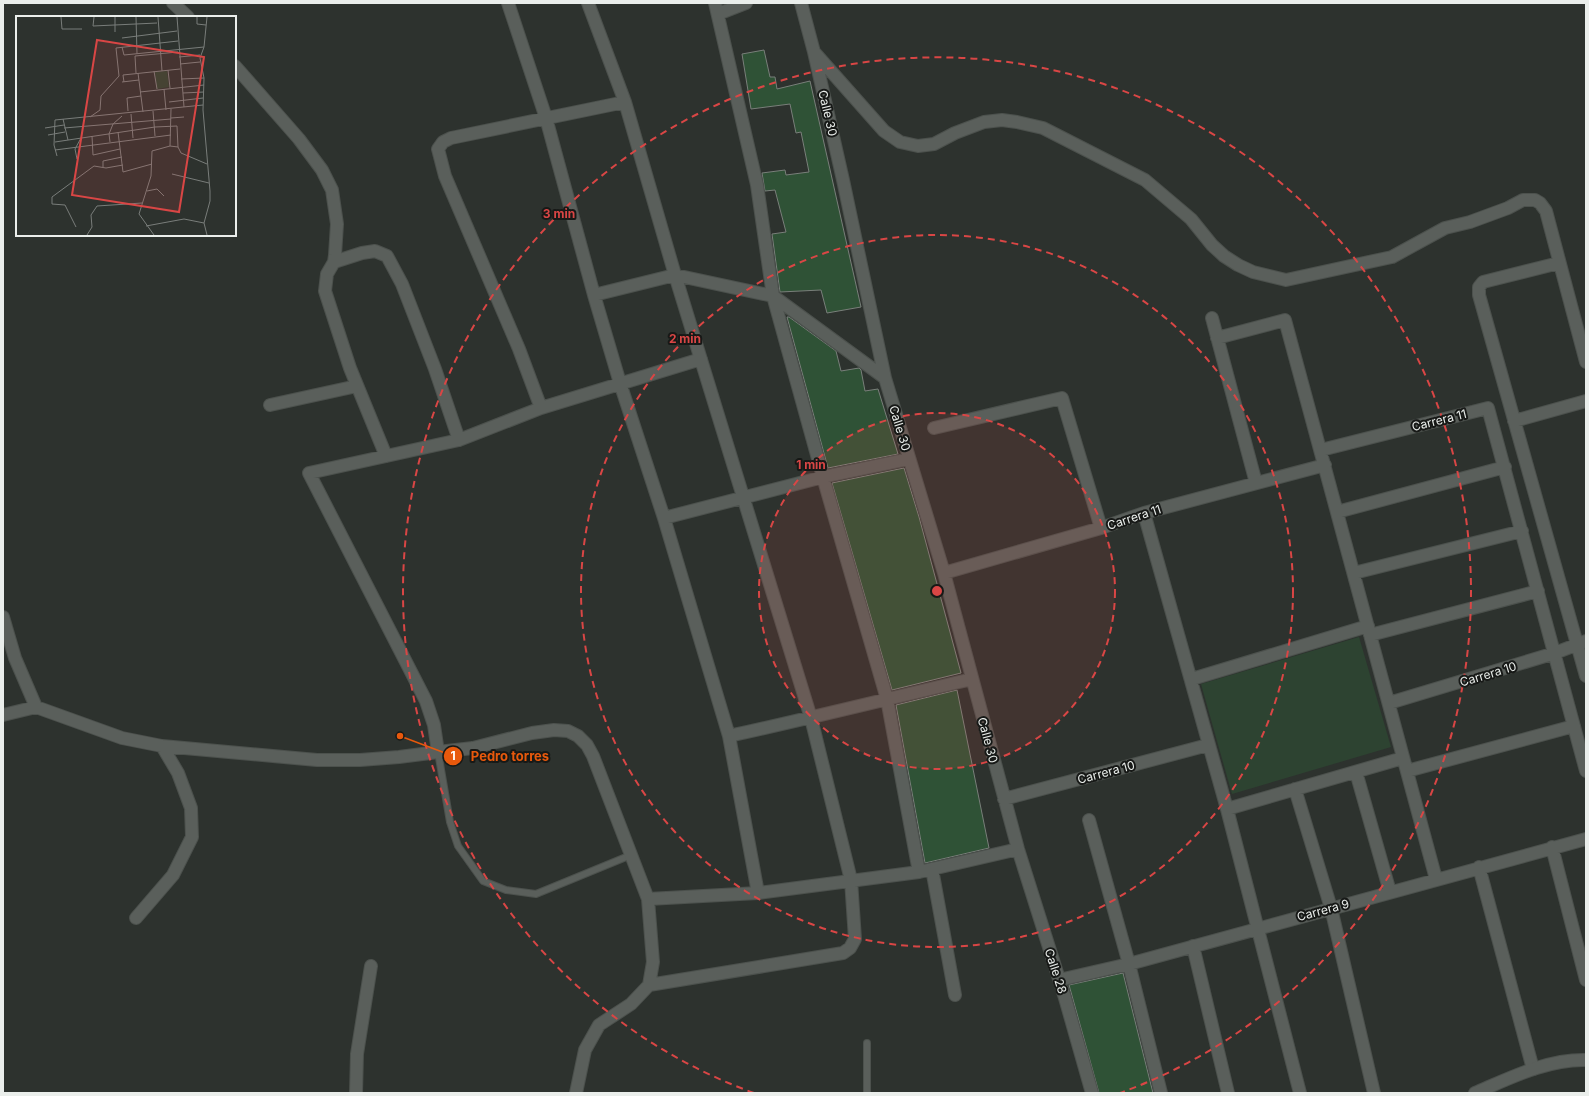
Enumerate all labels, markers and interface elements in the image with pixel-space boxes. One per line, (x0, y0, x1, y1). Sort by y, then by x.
inset map (16, 16, 236, 236)
street label: Calle 30 (815, 89, 841, 137)
text: 3 min (543, 206, 575, 221)
text: 2 min (669, 331, 701, 346)
street label: Calle 30 (886, 403, 914, 453)
street label: Carrera 11 (1410, 406, 1468, 434)
text: 1 min (796, 457, 826, 472)
street label: Carrera 11 (1105, 501, 1163, 533)
centre of rings (930, 584, 944, 598)
street label: Carrera 10 (1458, 658, 1518, 690)
street label: Calle 30 (975, 716, 1001, 764)
callout: Pedro torres (443, 744, 557, 769)
text: 1 (450, 748, 456, 763)
text: Pedro torres (471, 748, 549, 764)
street label: Carrera 10 (1076, 757, 1136, 787)
street label: Carrera 9 (1295, 896, 1351, 924)
street label: Calle 28 (1042, 947, 1070, 995)

